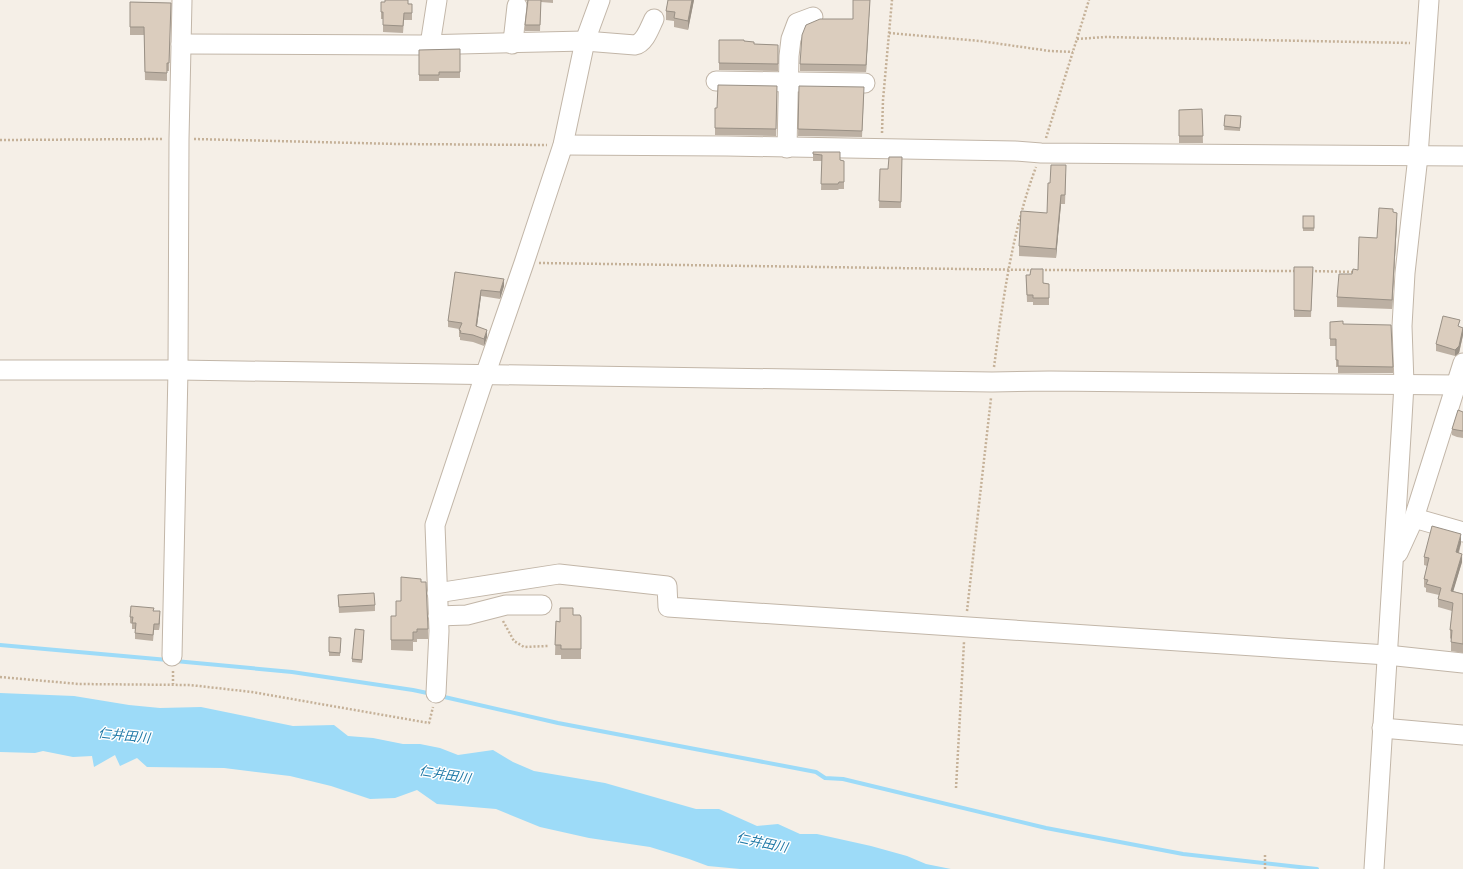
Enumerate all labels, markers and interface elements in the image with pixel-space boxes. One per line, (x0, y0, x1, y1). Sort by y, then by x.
water label: 仁井田川 (97, 726, 152, 746)
water label: 仁井田川 (418, 764, 474, 786)
water label: 仁井田川 (735, 831, 791, 856)

